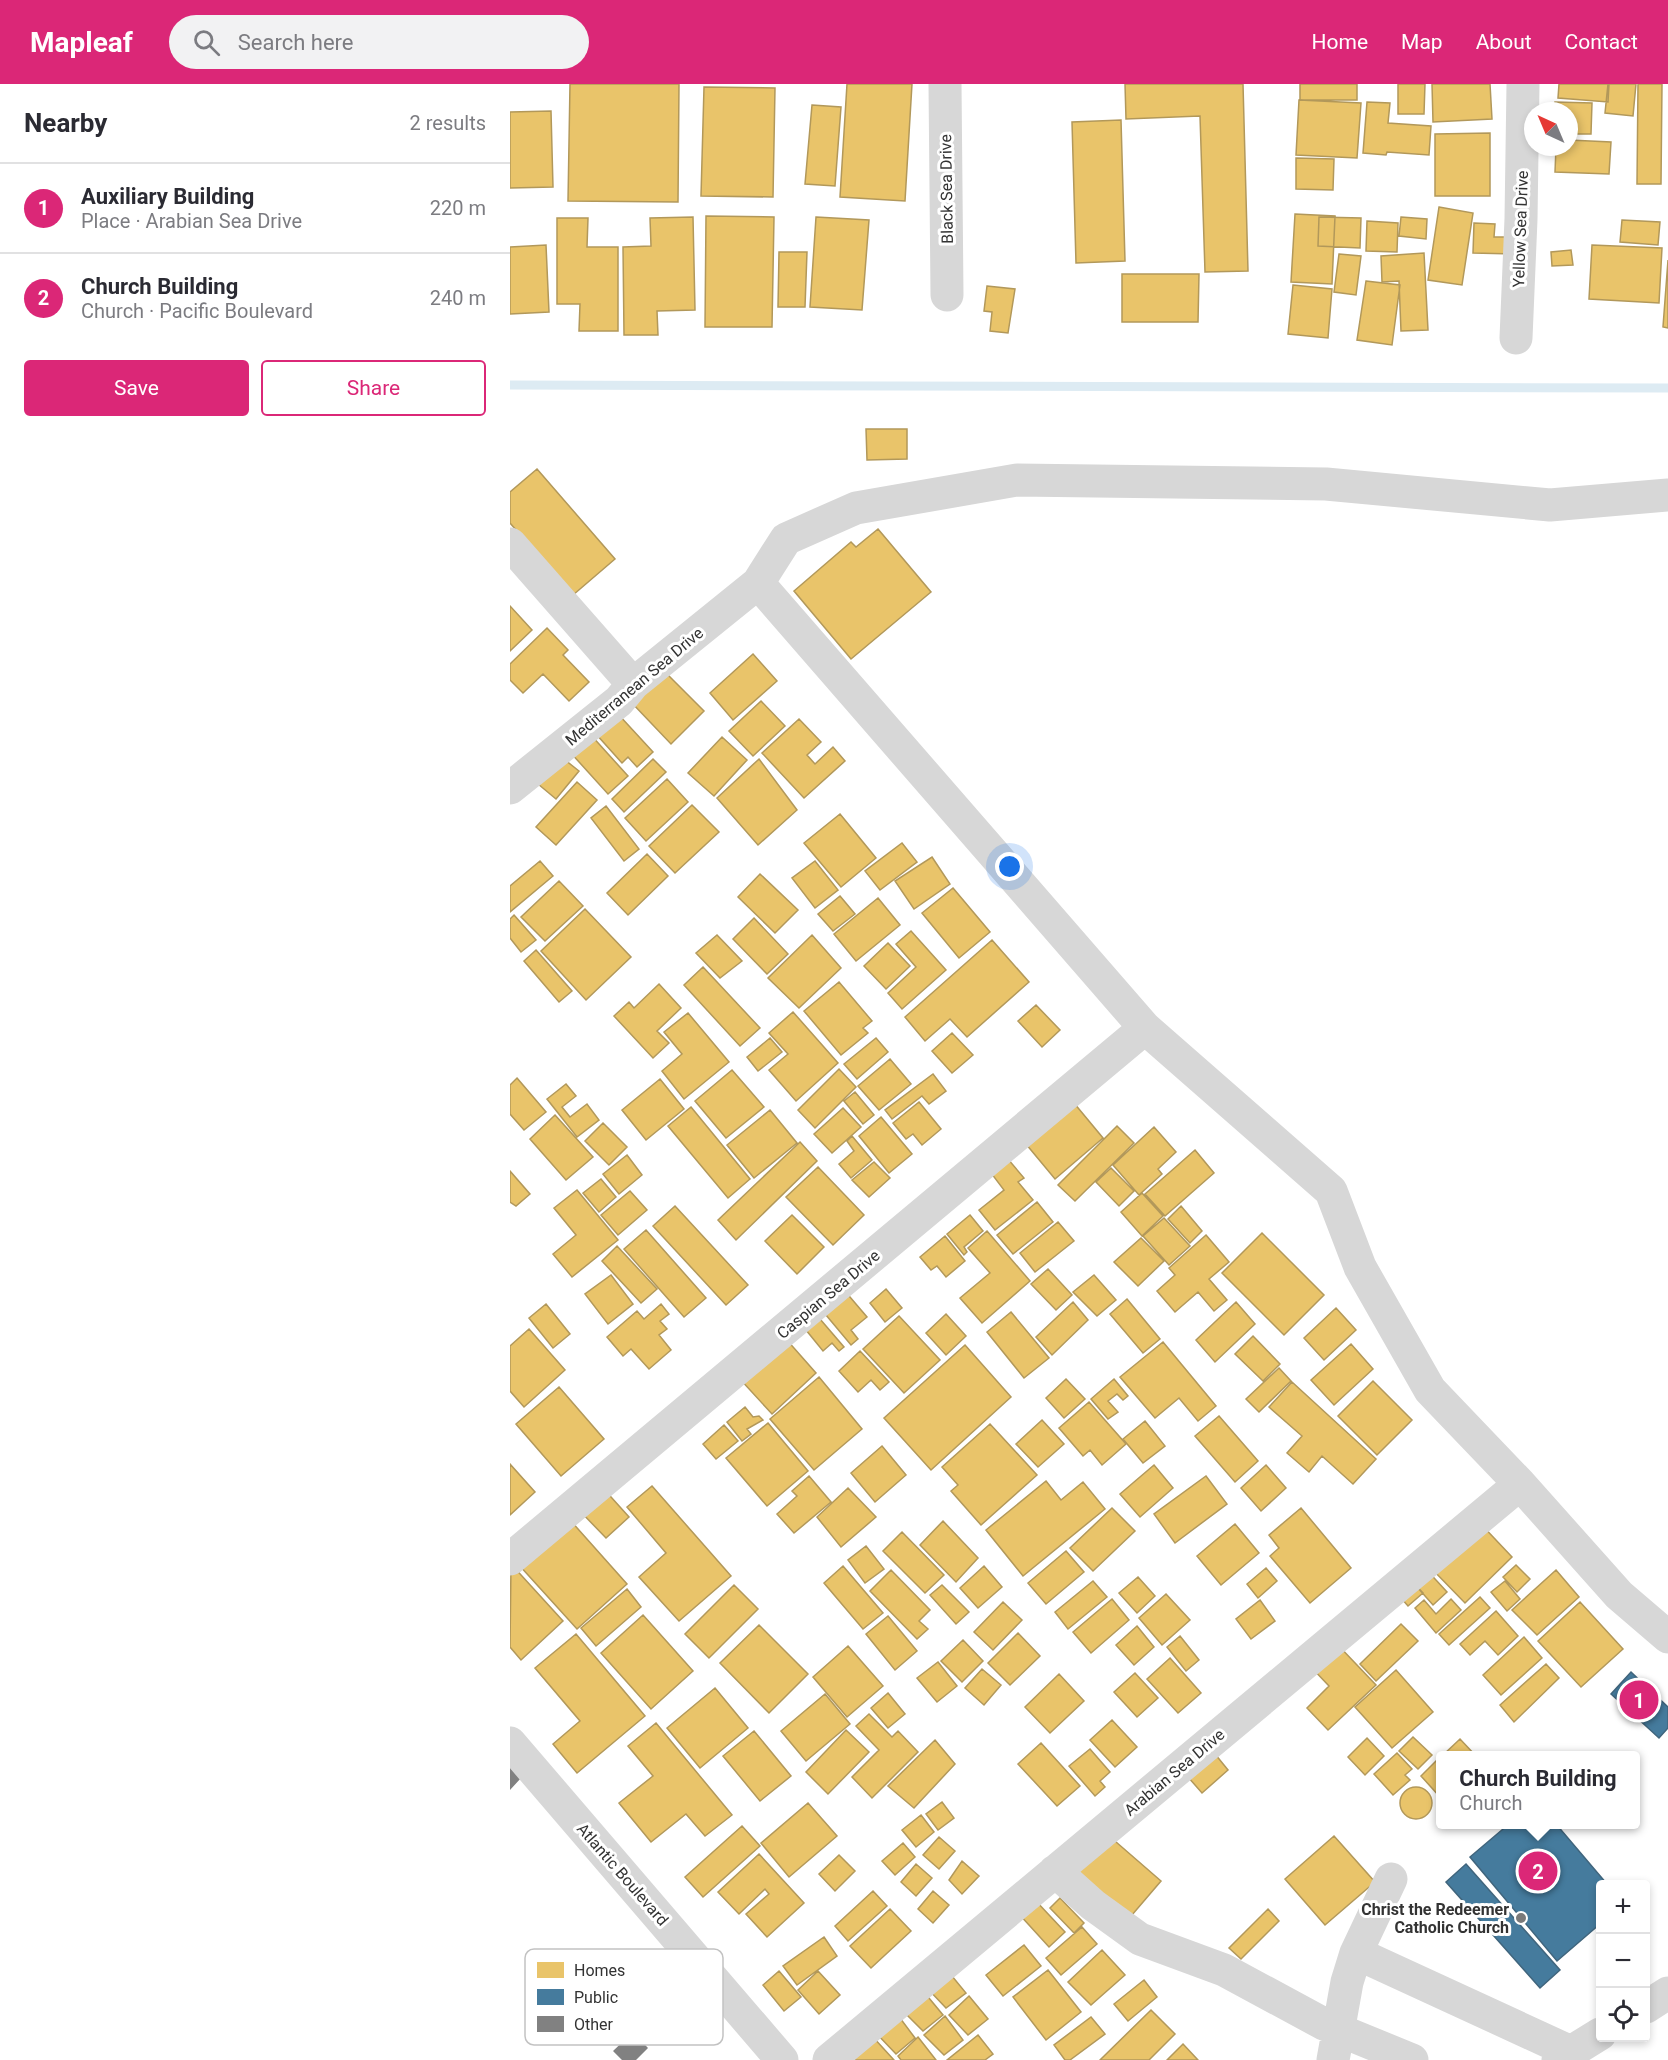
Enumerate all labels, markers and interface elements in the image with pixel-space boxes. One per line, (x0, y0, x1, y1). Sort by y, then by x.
search box (169, 15, 589, 69)
text: Mapleaf (30, 26, 133, 59)
icon: search (190, 26, 223, 59)
text: Search here (238, 30, 354, 55)
text: Home (1312, 30, 1368, 54)
text: Map (1401, 30, 1443, 54)
text: About (1476, 30, 1532, 54)
text: Contact (1565, 30, 1638, 54)
north arrow (1524, 102, 1578, 156)
text: Nearby (24, 108, 107, 138)
text: 2 results (410, 111, 486, 135)
street label: Black Sea Drive (936, 134, 957, 244)
street label: Yellow Sea Drive (1509, 170, 1532, 288)
text: Auxiliary Building (81, 184, 254, 209)
text: 1 (38, 196, 49, 220)
text: 220 m (430, 196, 486, 220)
text: Place · Arabian Sea Drive (81, 209, 302, 233)
text: Church Building (81, 274, 238, 299)
text: 2 (38, 286, 49, 310)
text: 240 m (430, 286, 486, 310)
text: Church · Pacific Boulevard (81, 299, 313, 323)
button: Save (24, 360, 249, 416)
button: Share (261, 360, 486, 416)
street label: Mediterranean Sea Drive (562, 623, 707, 750)
your location (995, 852, 1024, 881)
street label: Caspian Sea Drive (773, 1246, 884, 1343)
pin: 1 (1620, 1678, 1658, 1722)
street label: Arabian Sea Drive (1120, 1725, 1228, 1820)
popup (1436, 1751, 1640, 1829)
text: Church Building (1459, 1766, 1617, 1791)
text: Church (1459, 1791, 1523, 1815)
street label: Atlantic Boulevard (573, 1819, 672, 1929)
pin: 2 (1518, 1848, 1558, 1894)
map controls (1596, 1880, 1650, 2042)
button: + (1596, 1880, 1650, 1934)
place label: Christ the Redeemer Catholic Church (1361, 1900, 1509, 1937)
marker: Christ the Redeemer Catholic Church (1514, 1911, 1528, 1925)
button: − (1596, 1934, 1650, 1988)
legend (525, 1949, 723, 2045)
text: Homes (574, 1961, 625, 1980)
text: Public (574, 1988, 618, 2007)
button: locate (1596, 1988, 1650, 2042)
text: Other (574, 2015, 614, 2034)

